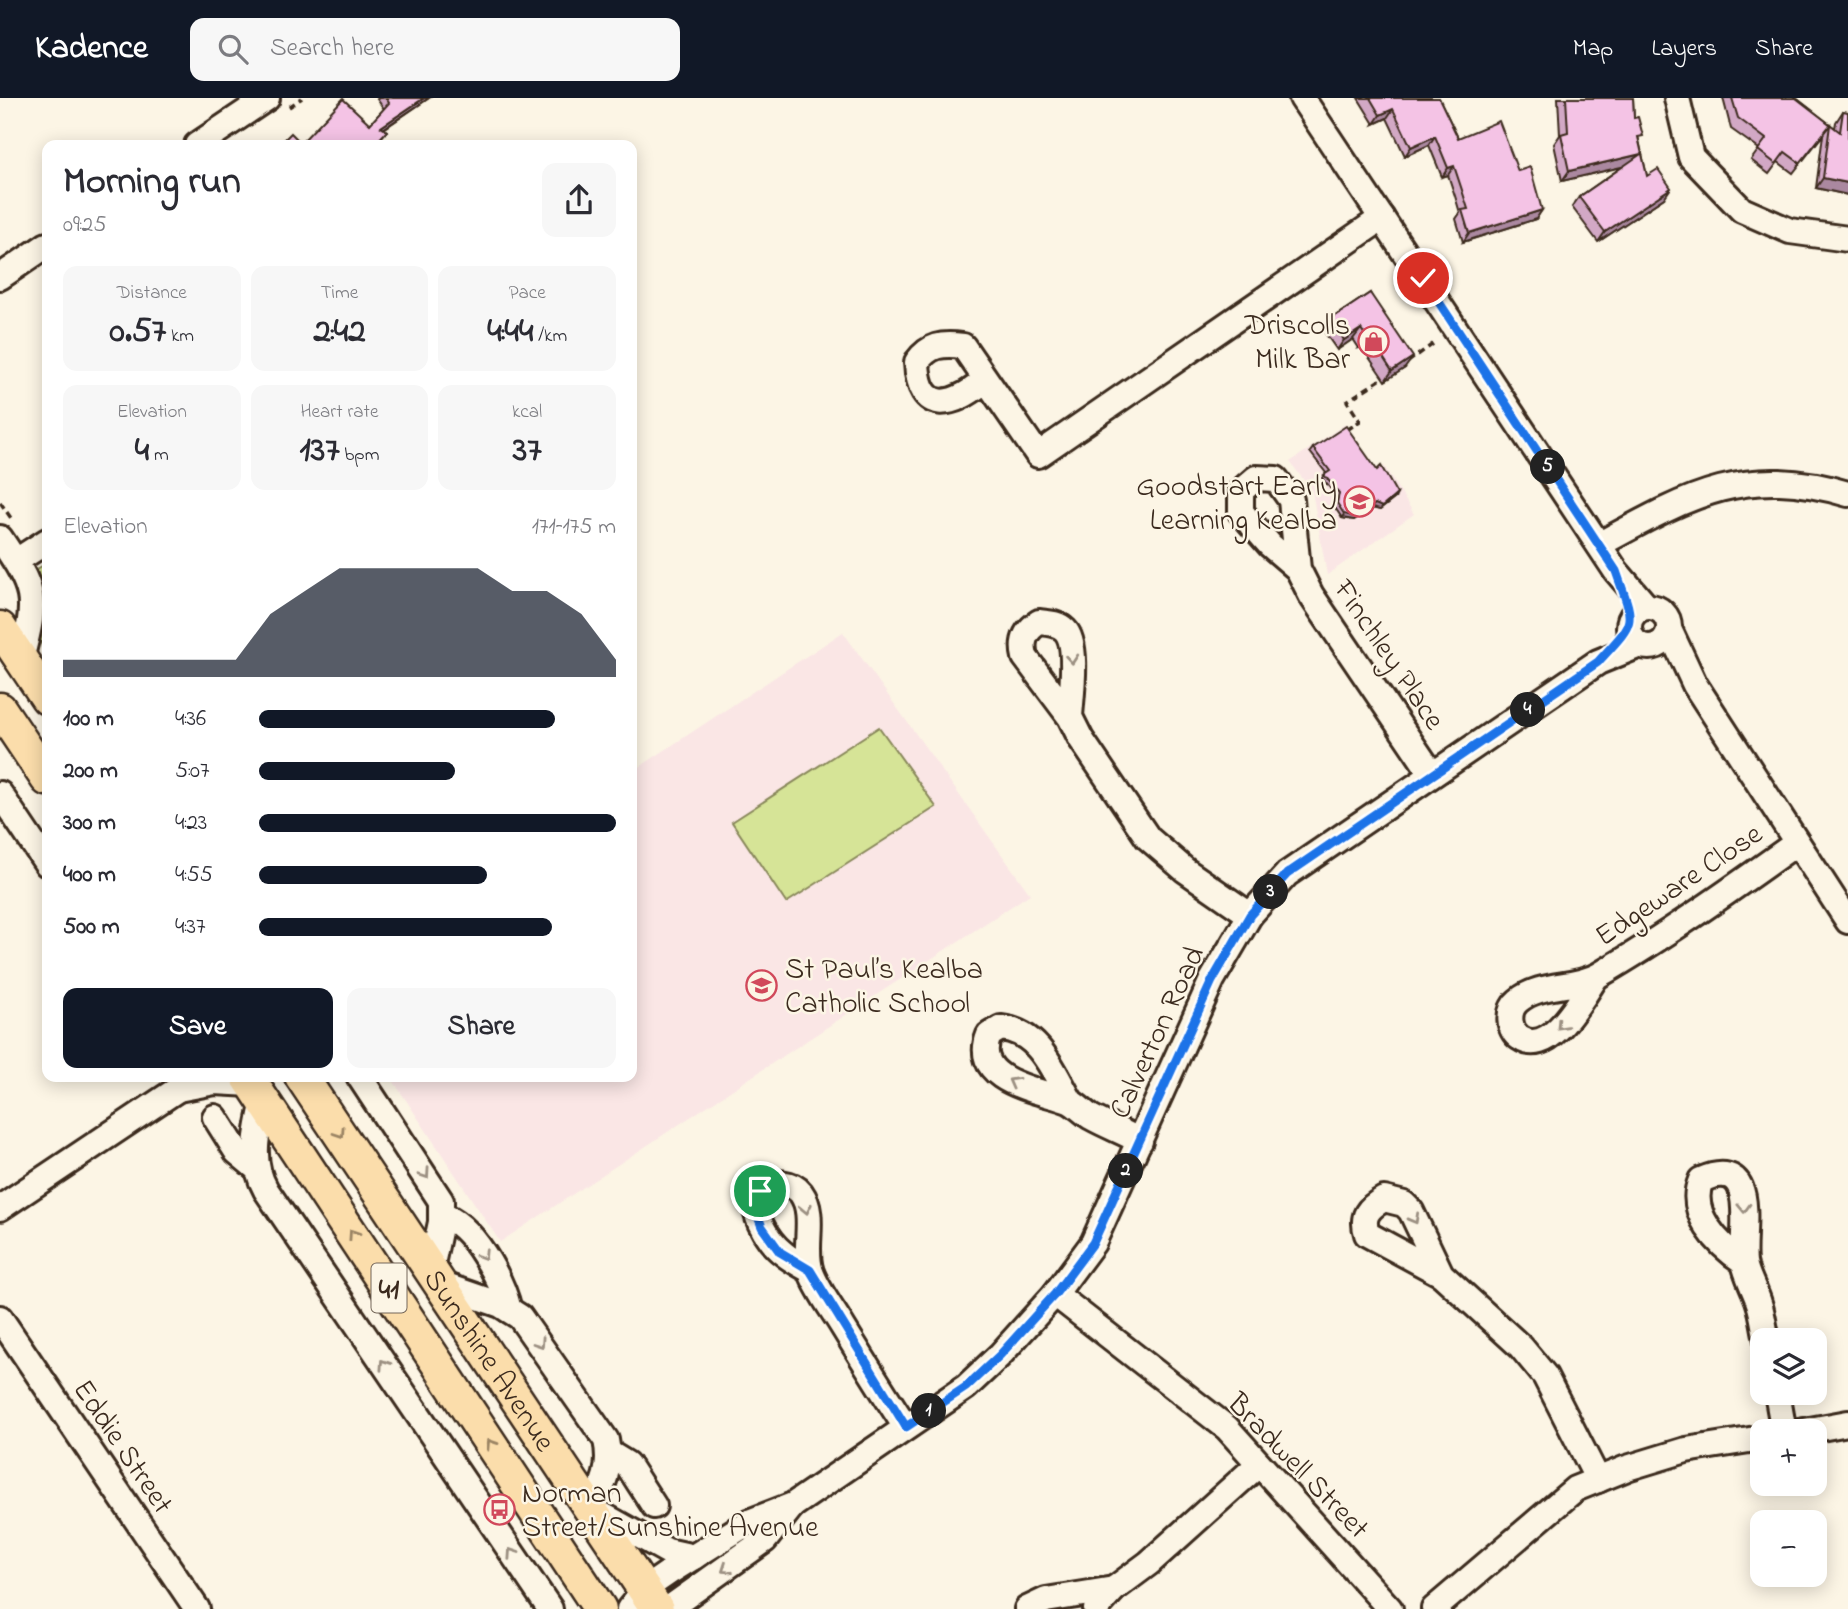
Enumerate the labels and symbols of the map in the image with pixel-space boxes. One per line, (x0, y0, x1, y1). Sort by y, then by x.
pin (1393, 248, 1453, 308)
place label: Driscolls Milk Bar (1244, 305, 1351, 383)
shop icon: Driscolls Milk Bar (1356, 324, 1390, 358)
pin: 5 (1530, 450, 1566, 484)
place label: Goodstart Early Learning Kealba (1136, 466, 1337, 544)
school or university icon: Goodstart Early Learning Kealba (1343, 485, 1377, 519)
street label: Finchley Place (1320, 571, 1455, 740)
one-way arrow (1064, 654, 1079, 665)
pin: 4 (1510, 692, 1546, 728)
street label: Edgeware Close (1587, 814, 1773, 959)
pin: 3 (1254, 874, 1288, 910)
street label: Calverton Road (1099, 939, 1218, 1127)
place label: St Paul’s Kealba Catholic School (785, 949, 983, 1027)
school or university icon: St Paul’s Kealba Catholic School (745, 968, 779, 1002)
one-way arrow (1557, 1017, 1570, 1030)
one-way arrow (1008, 1077, 1021, 1090)
one-way arrow (331, 1125, 344, 1138)
pin: 2 (1108, 1154, 1144, 1188)
pin (730, 1161, 790, 1221)
one-way arrow (417, 1166, 430, 1179)
one-way arrow (797, 1202, 812, 1214)
one-way arrow (1737, 1203, 1752, 1214)
one-way arrow (1406, 1211, 1419, 1224)
one-way arrow (348, 1229, 361, 1242)
one-way arrow (474, 1248, 487, 1261)
street label: Sunshine Avenue (411, 1261, 565, 1462)
road number: 41 (372, 1264, 406, 1312)
one-way arrow (532, 1335, 544, 1348)
one-way arrow (380, 1359, 392, 1372)
street label: Eddie Street (60, 1372, 183, 1524)
street label: Bradwell Street (1215, 1383, 1378, 1550)
pin: 1 (912, 1394, 946, 1428)
one-way arrow (486, 1439, 499, 1452)
place label: Norman Street/Sunshine Avenue (522, 1473, 819, 1551)
bus stop icon: Norman Street/Sunshine Avenue (482, 1492, 516, 1526)
one-way arrow (507, 1547, 520, 1560)
one-way arrow (721, 1561, 734, 1573)

